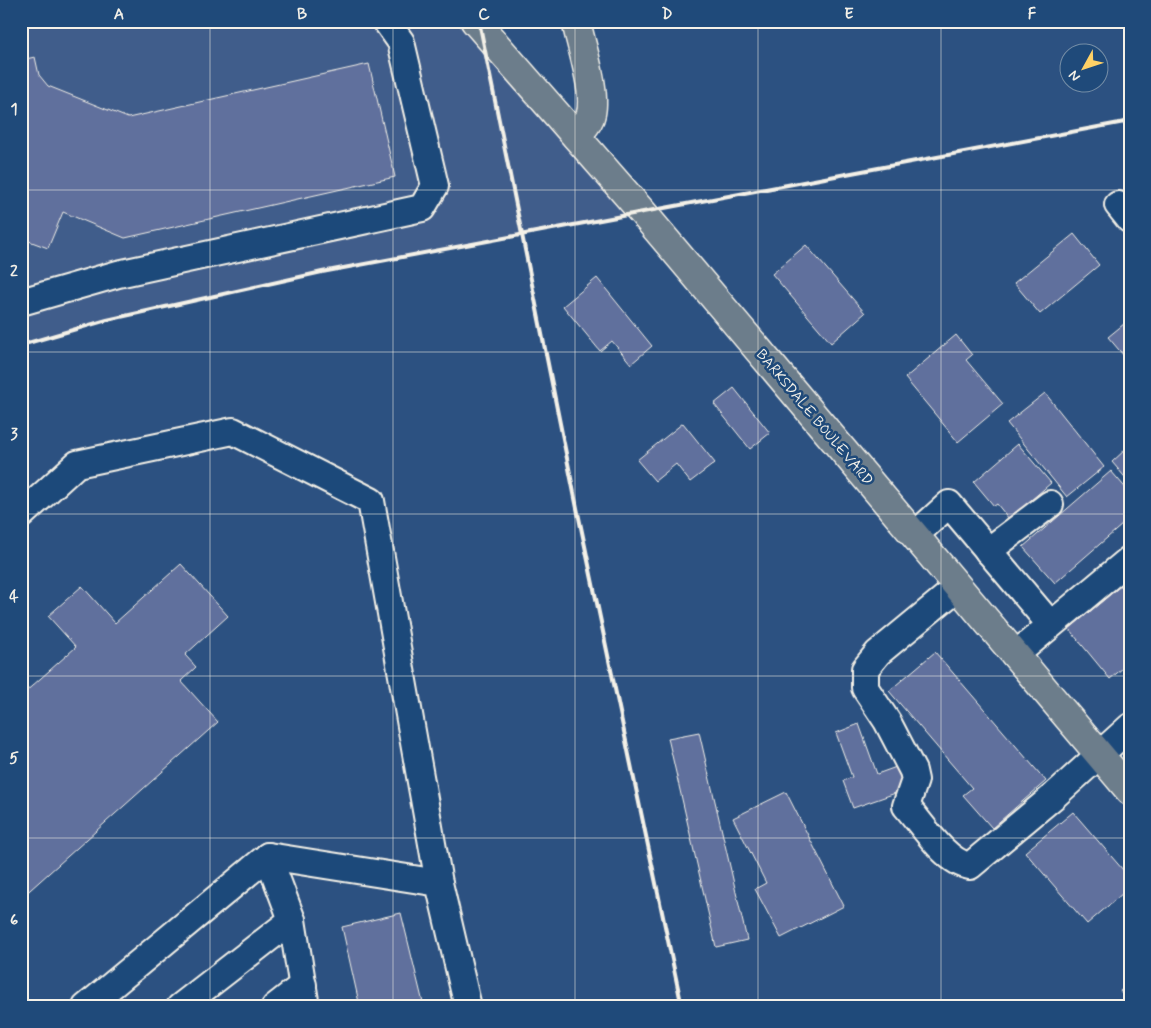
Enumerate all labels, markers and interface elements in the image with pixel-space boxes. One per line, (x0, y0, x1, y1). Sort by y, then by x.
text: A (114, 4, 124, 25)
text: B (297, 4, 307, 25)
text: C (478, 4, 490, 25)
text: D (661, 4, 673, 25)
text: E (844, 4, 854, 25)
text: F (1028, 4, 1037, 25)
north arrow (1058, 42, 1108, 92)
text: N (1065, 66, 1085, 85)
text: 1 (10, 99, 18, 120)
text: 2 (10, 261, 18, 282)
street label: BARKSDALE BOULEVARD (751, 345, 877, 490)
text: 3 (10, 424, 18, 445)
text: 4 (9, 586, 19, 607)
text: 5 (9, 748, 19, 769)
text: 6 (10, 910, 18, 931)

